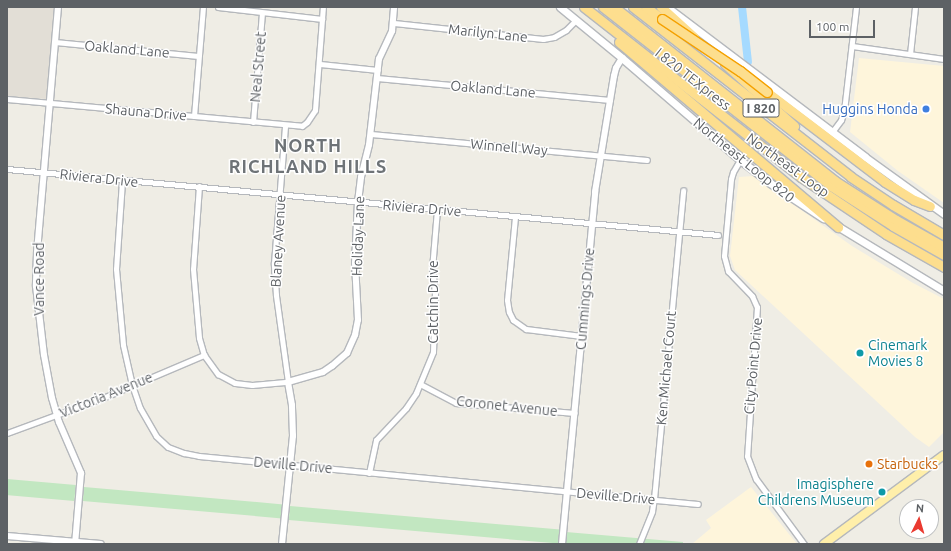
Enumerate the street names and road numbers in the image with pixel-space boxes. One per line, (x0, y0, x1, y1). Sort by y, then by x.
street label: Marilyn Lane (447, 20, 529, 46)
street label: Neal Street (247, 31, 269, 103)
street label: Oakland Lane (84, 37, 170, 61)
street label: I 820 TEXpress (652, 44, 734, 114)
street label: Oakland Lane (450, 77, 536, 101)
road number: I 820 (742, 97, 780, 119)
street label: Shauna Drive (104, 100, 188, 124)
street label: Northeast Loop 820 (690, 114, 798, 206)
street label: Northeast Loop (743, 129, 833, 201)
street label: Winnell Way (470, 135, 548, 159)
street label: Riviera Drive (59, 166, 139, 190)
street label: Blaney Avenue (267, 194, 289, 288)
street label: Holiday Lane (348, 196, 368, 276)
street label: Riviera Drive (382, 196, 462, 220)
street label: Vance Road (31, 242, 47, 316)
street label: Cummings Drive (572, 247, 598, 351)
street label: Catchin Drive (425, 260, 441, 344)
street label: Ken Michael Court (653, 310, 679, 426)
street label: City Point Drive (740, 317, 766, 415)
street label: Victoria Avenue (57, 369, 155, 421)
street label: Coronet Avenue (455, 392, 559, 420)
street label: Deville Drive (253, 453, 333, 477)
street label: Deville Drive (576, 484, 656, 508)

